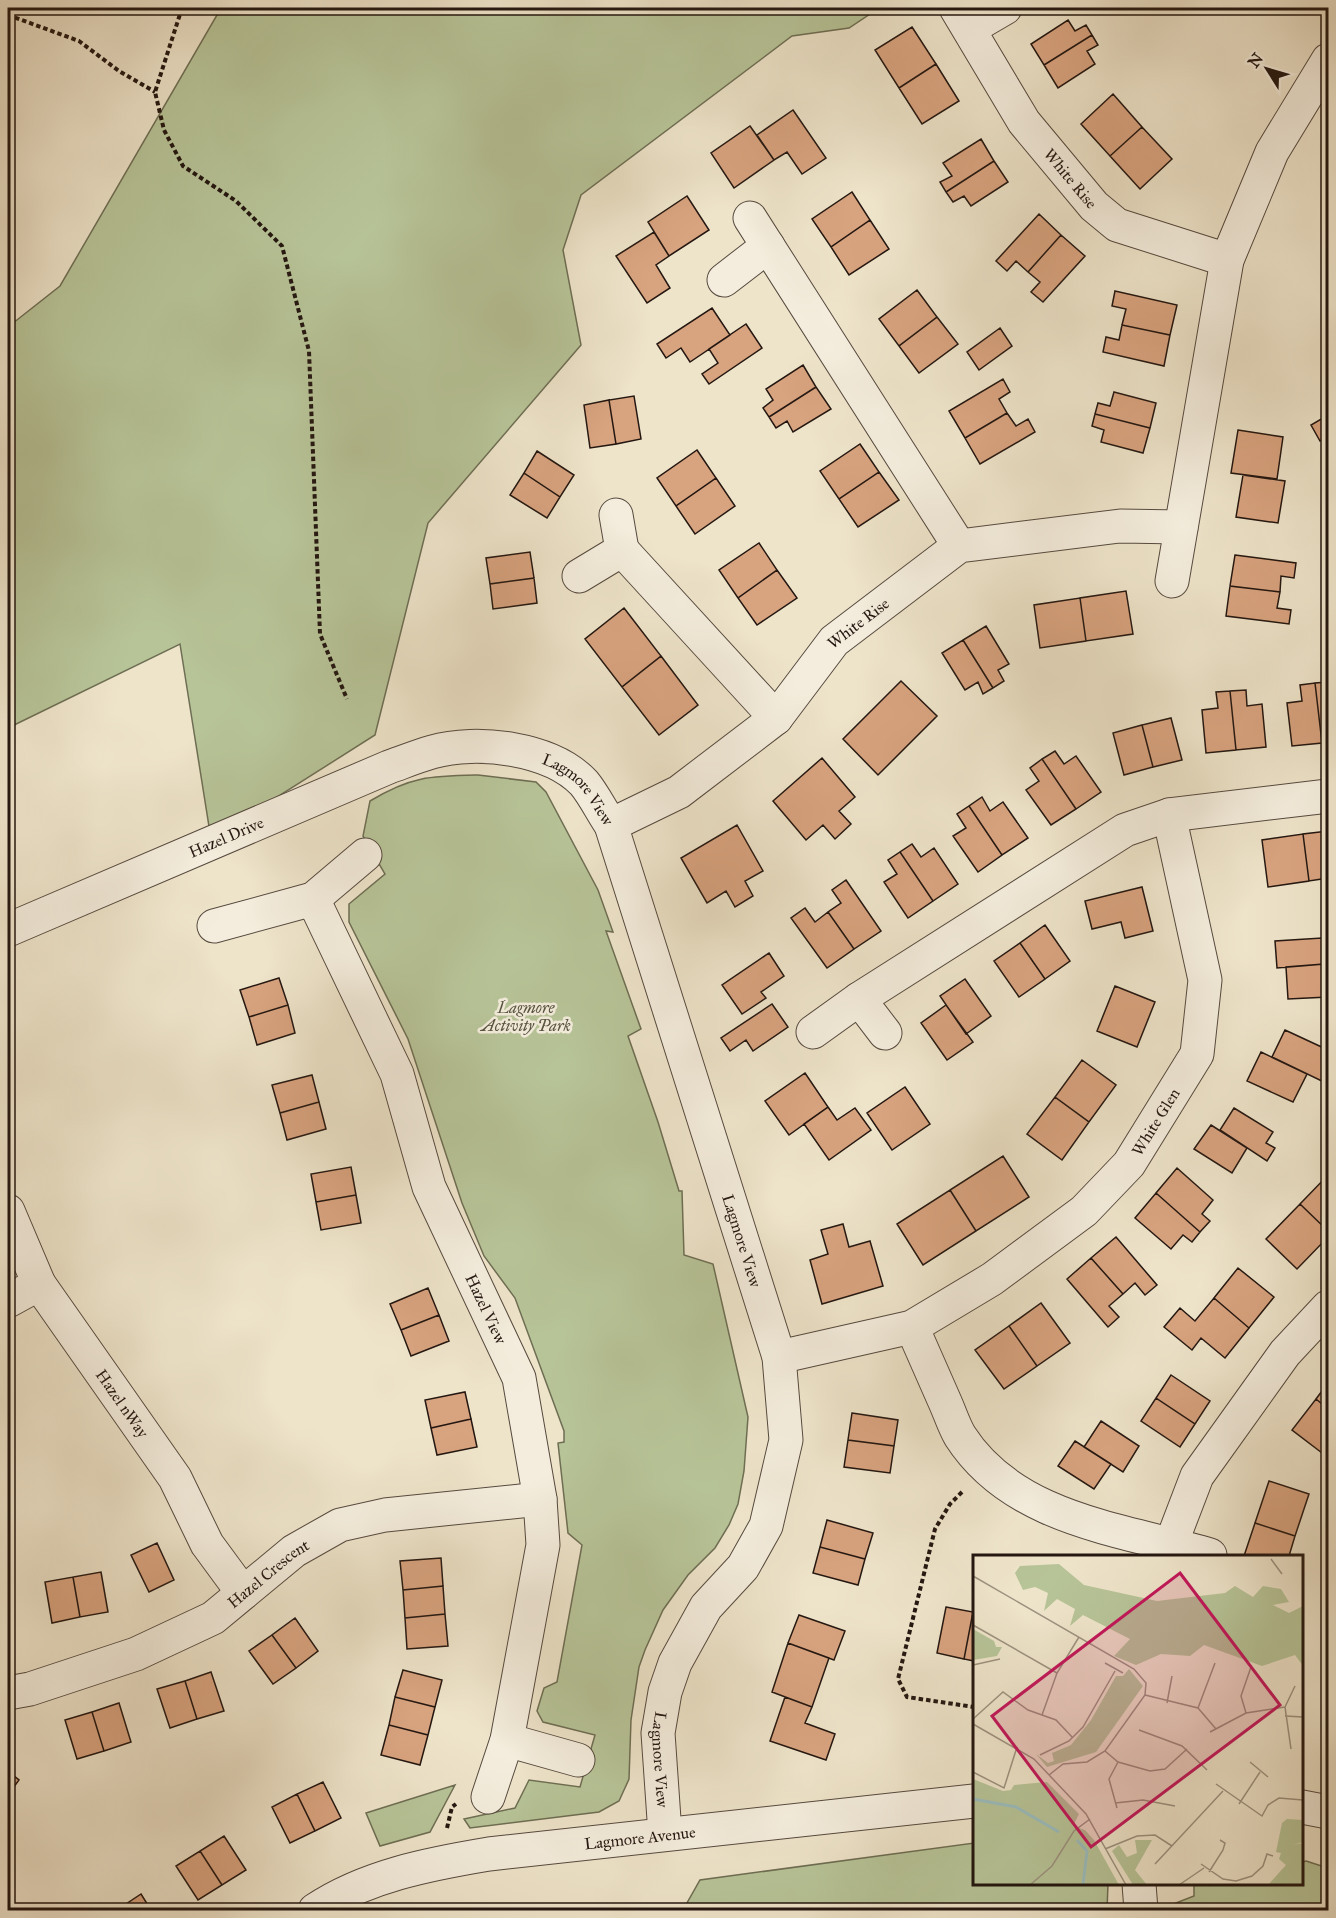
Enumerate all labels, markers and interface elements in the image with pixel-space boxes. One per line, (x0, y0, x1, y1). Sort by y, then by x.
north arrow (1237, 39, 1297, 99)
text: N (1244, 49, 1267, 71)
street label: White Rise (1040, 145, 1101, 213)
street label: White Rise (824, 594, 893, 653)
street label: Lagmore View (539, 749, 618, 829)
street label: Hazel Drive (186, 813, 267, 862)
park label: Lagmore Activity Park (479, 998, 571, 1035)
street label: White Glen (1128, 1084, 1184, 1159)
street label: Lagmore View (718, 1192, 765, 1290)
street label: Hazel View (461, 1271, 511, 1347)
street label: Hazel nWay (92, 1366, 153, 1442)
street label: Hazel Crescent (224, 1535, 313, 1612)
inset map (973, 1555, 1303, 1885)
street label: Lagmore View (647, 1710, 672, 1809)
street label: Lagmore Avenue (583, 1822, 697, 1854)

